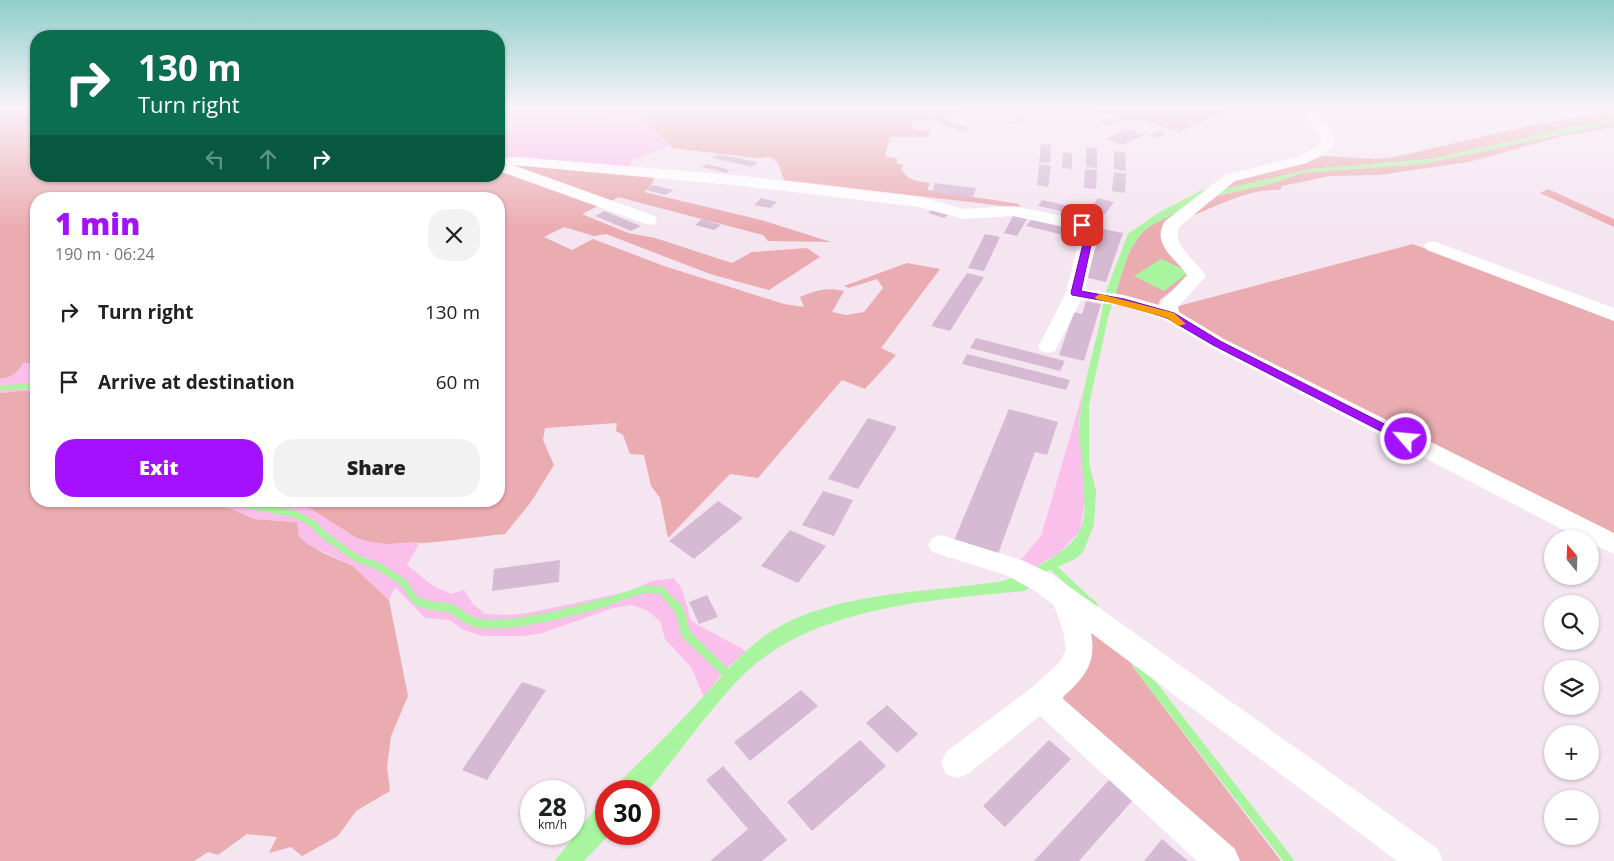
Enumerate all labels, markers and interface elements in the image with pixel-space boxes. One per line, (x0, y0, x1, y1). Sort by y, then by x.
text: 130 m (138, 44, 242, 91)
icon: right (55, 50, 120, 115)
text: Turn right (138, 89, 240, 119)
icon: left (201, 145, 229, 173)
icon: ahead (254, 145, 282, 173)
icon: right (307, 145, 335, 173)
text: 1 min (55, 203, 140, 244)
pin (1061, 204, 1103, 246)
button: close (428, 209, 480, 261)
icon: arrive (1068, 211, 1096, 239)
text: 190 m · 06:24 (55, 243, 155, 265)
icon: right (55, 298, 83, 326)
text: Turn right (98, 299, 193, 325)
text: 130 m (425, 299, 480, 325)
icon: arrive (55, 368, 83, 396)
text: Arrive at destination (98, 369, 295, 395)
text: 60 m (436, 369, 480, 395)
position arrow (1379, 412, 1431, 464)
button: Exit (55, 439, 263, 497)
button: Share (273, 439, 480, 497)
north arrow (1544, 530, 1599, 585)
map controls (1544, 530, 1599, 845)
button: search (1544, 595, 1599, 650)
button: layers (1544, 660, 1599, 715)
button: + (1544, 725, 1599, 780)
speed limit sign: 30 (595, 780, 660, 845)
text: 28 (538, 789, 567, 823)
button: − (1544, 790, 1599, 845)
text: km/h (538, 816, 567, 833)

